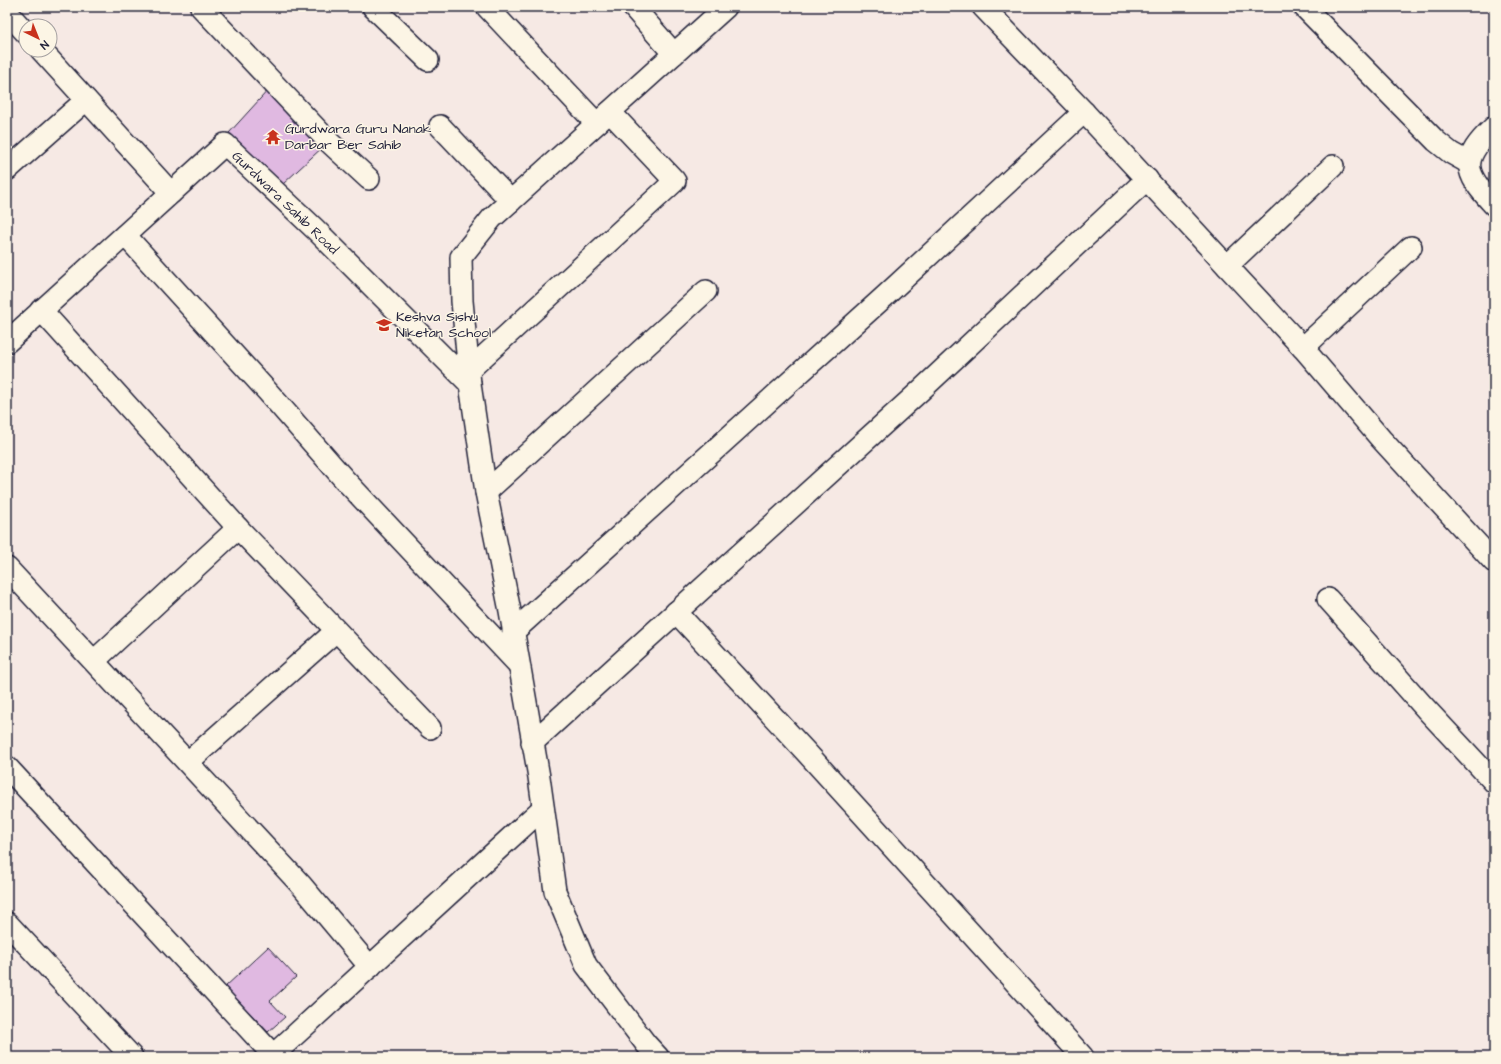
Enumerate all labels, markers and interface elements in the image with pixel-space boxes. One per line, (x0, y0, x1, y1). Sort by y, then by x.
north arrow (18, 18, 58, 58)
text: N (37, 37, 52, 53)
place label: Gurdwara Guru Nanak Darbar Ber Sahib (285, 119, 432, 155)
temple icon: Gurdwara Guru Nanak Darbar Ber Sahib (264, 128, 282, 146)
street label: Gurdwara Sahib Road (227, 147, 343, 259)
place label: Keshva Sishu Niketan School (396, 307, 491, 343)
school or university icon: Keshva Sishu Niketan School (375, 316, 393, 334)

